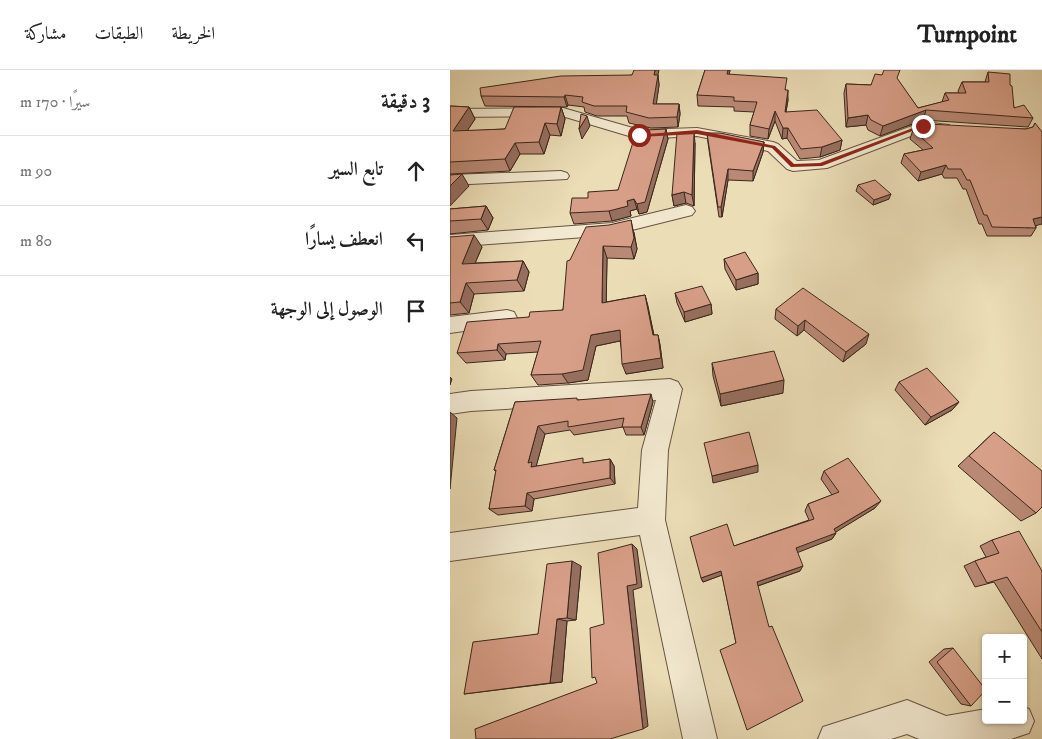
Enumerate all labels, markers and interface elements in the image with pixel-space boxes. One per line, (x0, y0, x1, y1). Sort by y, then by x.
text: Turnpoint (918, 20, 1017, 50)
text: مشاركة (25, 23, 66, 45)
text: الطبقات (94, 23, 143, 45)
text: الخريطة (171, 23, 215, 45)
text: 3 دقيقة (381, 89, 430, 115)
text: سيرًا · 170 m (20, 92, 90, 112)
route end (912, 115, 935, 138)
route start (628, 124, 651, 147)
icon: ahead (402, 157, 430, 185)
text: تابع السير (329, 158, 383, 181)
text: 90 m (20, 161, 52, 181)
icon: left (402, 227, 430, 255)
text: انعطف يسارًا (305, 228, 383, 251)
text: 80 m (20, 231, 52, 251)
icon: arrive (402, 297, 430, 325)
text: الوصول إلى الوجهة (271, 298, 383, 321)
map controls (982, 634, 1027, 724)
button: + (982, 634, 1027, 679)
button: − (982, 679, 1027, 724)

